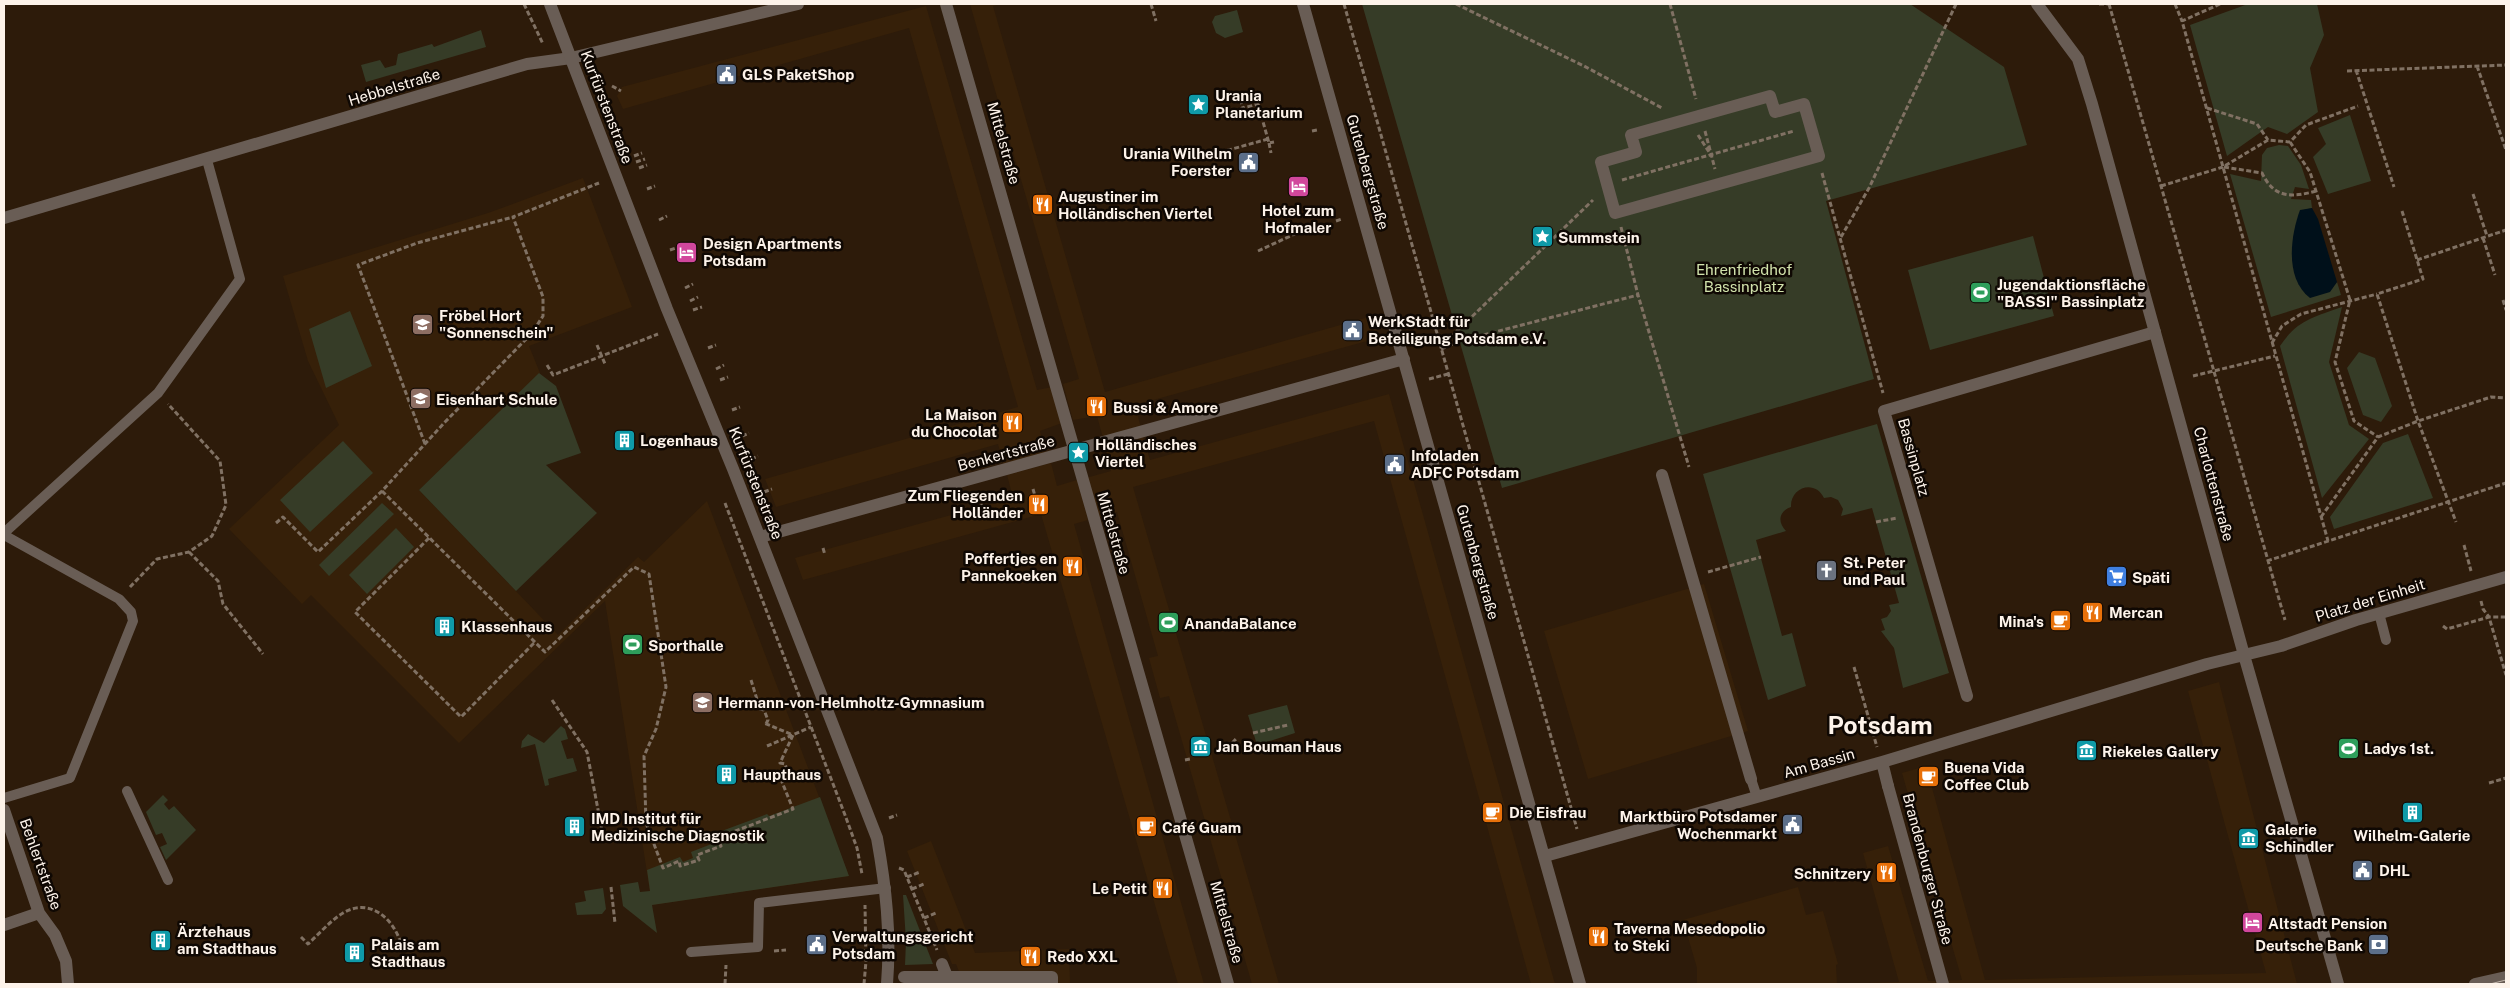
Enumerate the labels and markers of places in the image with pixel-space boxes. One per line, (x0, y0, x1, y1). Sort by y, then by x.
public building icon: GLS PaketShop (714, 62, 738, 86)
place label: GLS PaketShop (742, 66, 854, 83)
place label: Urania Planetarium (1215, 87, 1303, 121)
place icon: Urania Planetarium (1187, 92, 1211, 116)
place label: Urania Wilhelm Foerster (1123, 145, 1232, 179)
public building icon: Urania Wilhelm Foerster (1236, 150, 1260, 174)
hotel icon: Hotel zum Hofmaler (1286, 175, 1310, 199)
place label: Augustiner im Holländischen Viertel (1058, 188, 1213, 222)
restaurant icon: Augustiner im Holländischen Viertel (1030, 193, 1054, 217)
place label: Hotel zum Hofmaler (1262, 202, 1334, 236)
place icon: Summstein (1530, 225, 1554, 249)
place label: Summstein (1558, 229, 1640, 246)
place label: Design Apartments Potsdam (703, 235, 842, 269)
hotel icon: Design Apartments Potsdam (675, 240, 699, 264)
place label: Jugendaktionsfläche "BASSI" Bassinplatz (1997, 276, 2146, 310)
sports icon: Jugendaktionsfläche "BASSI" Bassinplatz (1969, 281, 1993, 305)
place label: Fröbel Hort "Sonnenschein" (439, 307, 553, 341)
school or university icon: Fröbel Hort "Sonnenschein" (411, 312, 435, 336)
place label: WerkStadt für Beteiligung Potsdam e.V. (1368, 313, 1546, 347)
public building icon: WerkStadt für Beteiligung Potsdam e.V. (1340, 318, 1364, 342)
school or university icon: Eisenhart Schule (408, 387, 432, 411)
place label: Eisenhart Schule (436, 391, 557, 408)
restaurant icon: Bussi & Amore (1085, 395, 1109, 419)
place label: Bussi & Amore (1113, 399, 1218, 416)
place label: La Maison du Chocolat (911, 406, 997, 440)
restaurant icon: La Maison du Chocolat (1001, 411, 1025, 435)
building icon: Logenhaus (612, 428, 636, 452)
place label: Logenhaus (640, 432, 718, 449)
place label: Holländisches Viertel (1095, 436, 1197, 470)
place icon: Holländisches Viertel (1067, 441, 1091, 465)
place label: Infoladen ADFC Potsdam (1411, 447, 1519, 481)
public building icon: Infoladen ADFC Potsdam (1383, 452, 1407, 476)
place label: Zum Fliegenden Holländer (907, 487, 1023, 521)
restaurant icon: Zum Fliegenden Holländer (1027, 492, 1051, 516)
place label: Poffertjes en Pannekoeken (961, 550, 1057, 584)
place label: St. Peter und Paul (1843, 554, 1906, 588)
restaurant icon: Poffertjes en Pannekoeken (1061, 555, 1085, 579)
church icon: St. Peter und Paul (1815, 559, 1839, 583)
supermarket icon: Späti (2104, 565, 2128, 589)
place label: Späti (2132, 569, 2170, 586)
restaurant icon: Mercan (2081, 600, 2105, 624)
place label: Mercan (2109, 604, 2163, 621)
cafe icon: Mina's (2048, 609, 2072, 633)
sports icon: AnandaBalance (1156, 611, 1180, 635)
place label: Mina's (1999, 613, 2044, 630)
building icon: Klassenhaus (433, 614, 457, 638)
place label: AnandaBalance (1184, 615, 1297, 632)
place label: Klassenhaus (461, 618, 553, 635)
sports icon: Sporthalle (620, 633, 644, 657)
place label: Sporthalle (648, 637, 724, 654)
school or university icon: Hermann-von-Helmholtz-Gymnasium (690, 690, 714, 714)
place label: Hermann-von-Helmholtz-Gymnasium (718, 694, 984, 711)
museum icon: Jan Bouman Haus (1188, 734, 1212, 758)
sports icon: Ladys 1st. (2336, 736, 2360, 760)
place label: Jan Bouman Haus (1216, 738, 1342, 755)
museum icon: Riekeles Gallery (2074, 739, 2098, 763)
place label: Ladys 1st. (2364, 740, 2434, 757)
place label: Riekeles Gallery (2102, 743, 2219, 760)
place label: Buena Vida Coffee Club (1944, 759, 2029, 793)
building icon: Haupthaus (715, 762, 739, 786)
cafe icon: Buena Vida Coffee Club (1916, 764, 1940, 788)
place label: Haupthaus (743, 766, 821, 783)
cafe icon: Die Eisfrau (1481, 800, 1505, 824)
building icon: Wilhelm-Galerie (2400, 800, 2424, 824)
place label: Die Eisfrau (1509, 804, 1587, 821)
place label: Marktbüro Potsdamer Wochenmarkt (1620, 808, 1777, 842)
place label: IMD Institut für Medizinische Diagnostik (591, 810, 765, 844)
public building icon: Marktbüro Potsdamer Wochenmarkt (1781, 813, 1805, 837)
building icon: IMD Institut für Medizinische Diagnostik (563, 815, 587, 839)
cafe icon: Café Guam (1134, 815, 1158, 839)
place label: Café Guam (1162, 819, 1241, 836)
place label: Galerie Schindler (2265, 821, 2334, 855)
museum icon: Galerie Schindler (2237, 826, 2261, 850)
place label: Wilhelm-Galerie (2353, 827, 2471, 844)
public building icon: DHL (2351, 858, 2375, 882)
restaurant icon: Schnitzery (1875, 861, 1899, 885)
place label: DHL (2379, 862, 2410, 879)
place label: Schnitzery (1794, 865, 1872, 882)
restaurant icon: Le Petit (1151, 876, 1175, 900)
place label: Le Petit (1092, 880, 1147, 897)
hotel icon: Altstadt Pension (2240, 911, 2264, 935)
place label: Altstadt Pension (2268, 915, 2387, 932)
place label: Taverna Mesedopolio to Steki (1614, 920, 1766, 954)
place label: Ärztehaus am Stadthaus (177, 923, 277, 957)
restaurant icon: Taverna Mesedopolio to Steki (1586, 925, 1610, 949)
building icon: Ärztehaus am Stadthaus (149, 928, 173, 952)
place label: Verwaltungsgericht Potsdam (832, 928, 973, 962)
public building icon: Verwaltungsgericht Potsdam (804, 933, 828, 957)
bank icon: Deutsche Bank (2367, 933, 2391, 957)
place label: Palais am Stadthaus (371, 936, 446, 970)
place label: Deutsche Bank (2255, 937, 2363, 954)
building icon: Palais am Stadthaus (343, 941, 367, 965)
restaurant icon: Redo XXL (1019, 944, 1043, 968)
place label: Redo XXL (1047, 948, 1118, 965)

